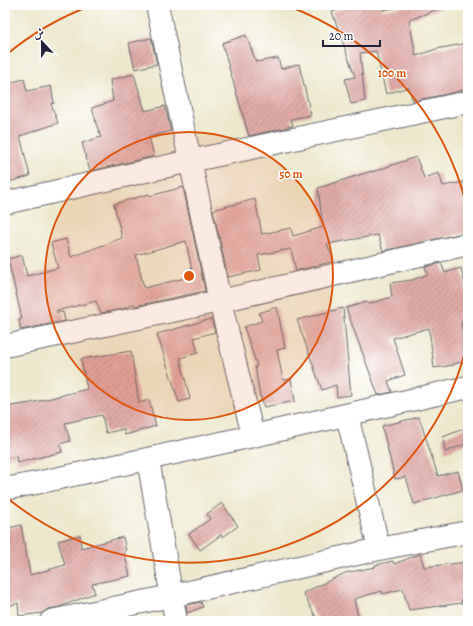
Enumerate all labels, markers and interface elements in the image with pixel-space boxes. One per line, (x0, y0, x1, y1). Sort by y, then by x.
north arrow (22, 22, 62, 62)
scale bar (323, 22, 380, 48)
text: ش (31, 24, 46, 42)
text: 20 m (329, 28, 353, 44)
text: 100 m (378, 65, 406, 81)
text: 50 m (279, 166, 303, 182)
centre of rings (182, 269, 196, 283)

